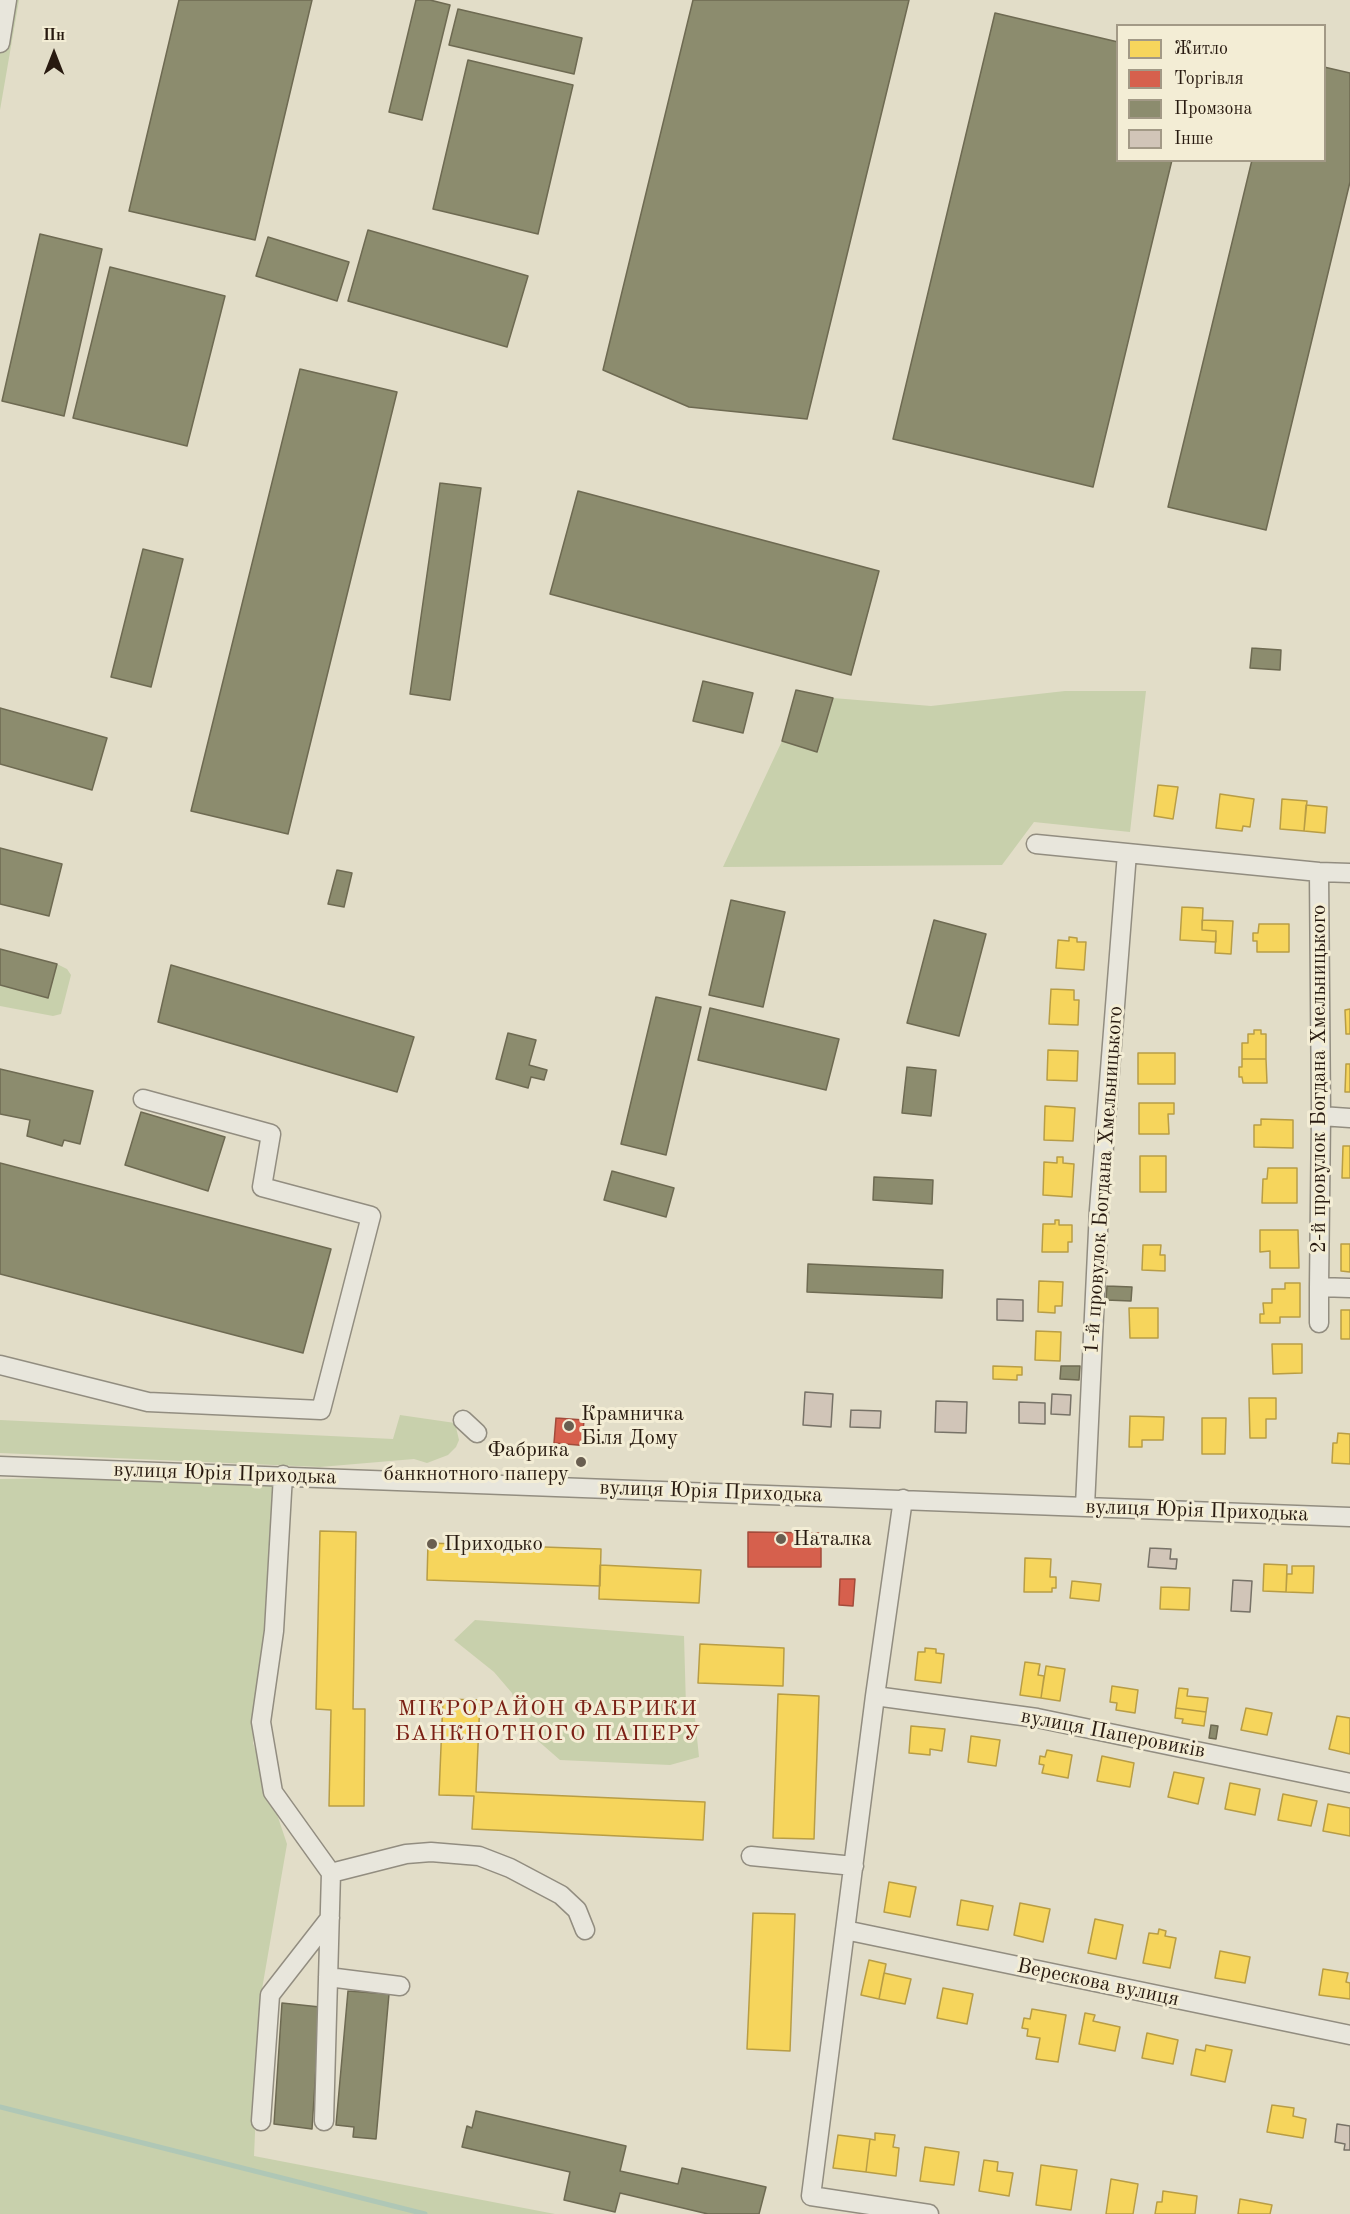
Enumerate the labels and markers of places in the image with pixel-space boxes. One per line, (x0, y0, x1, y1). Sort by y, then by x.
place label: Крамничка Біля Дому (581, 1401, 684, 1451)
marker: Крамничка Біля Дому (562, 1419, 576, 1433)
place label: Фабрика банкнотного паперу (383, 1437, 569, 1487)
marker: Фабрика банкнотного паперу (574, 1455, 588, 1469)
place label: Наталка (793, 1526, 872, 1552)
place label: Приходько (444, 1531, 543, 1557)
marker: Наталка (774, 1532, 788, 1546)
marker: Приходько (425, 1537, 439, 1551)

